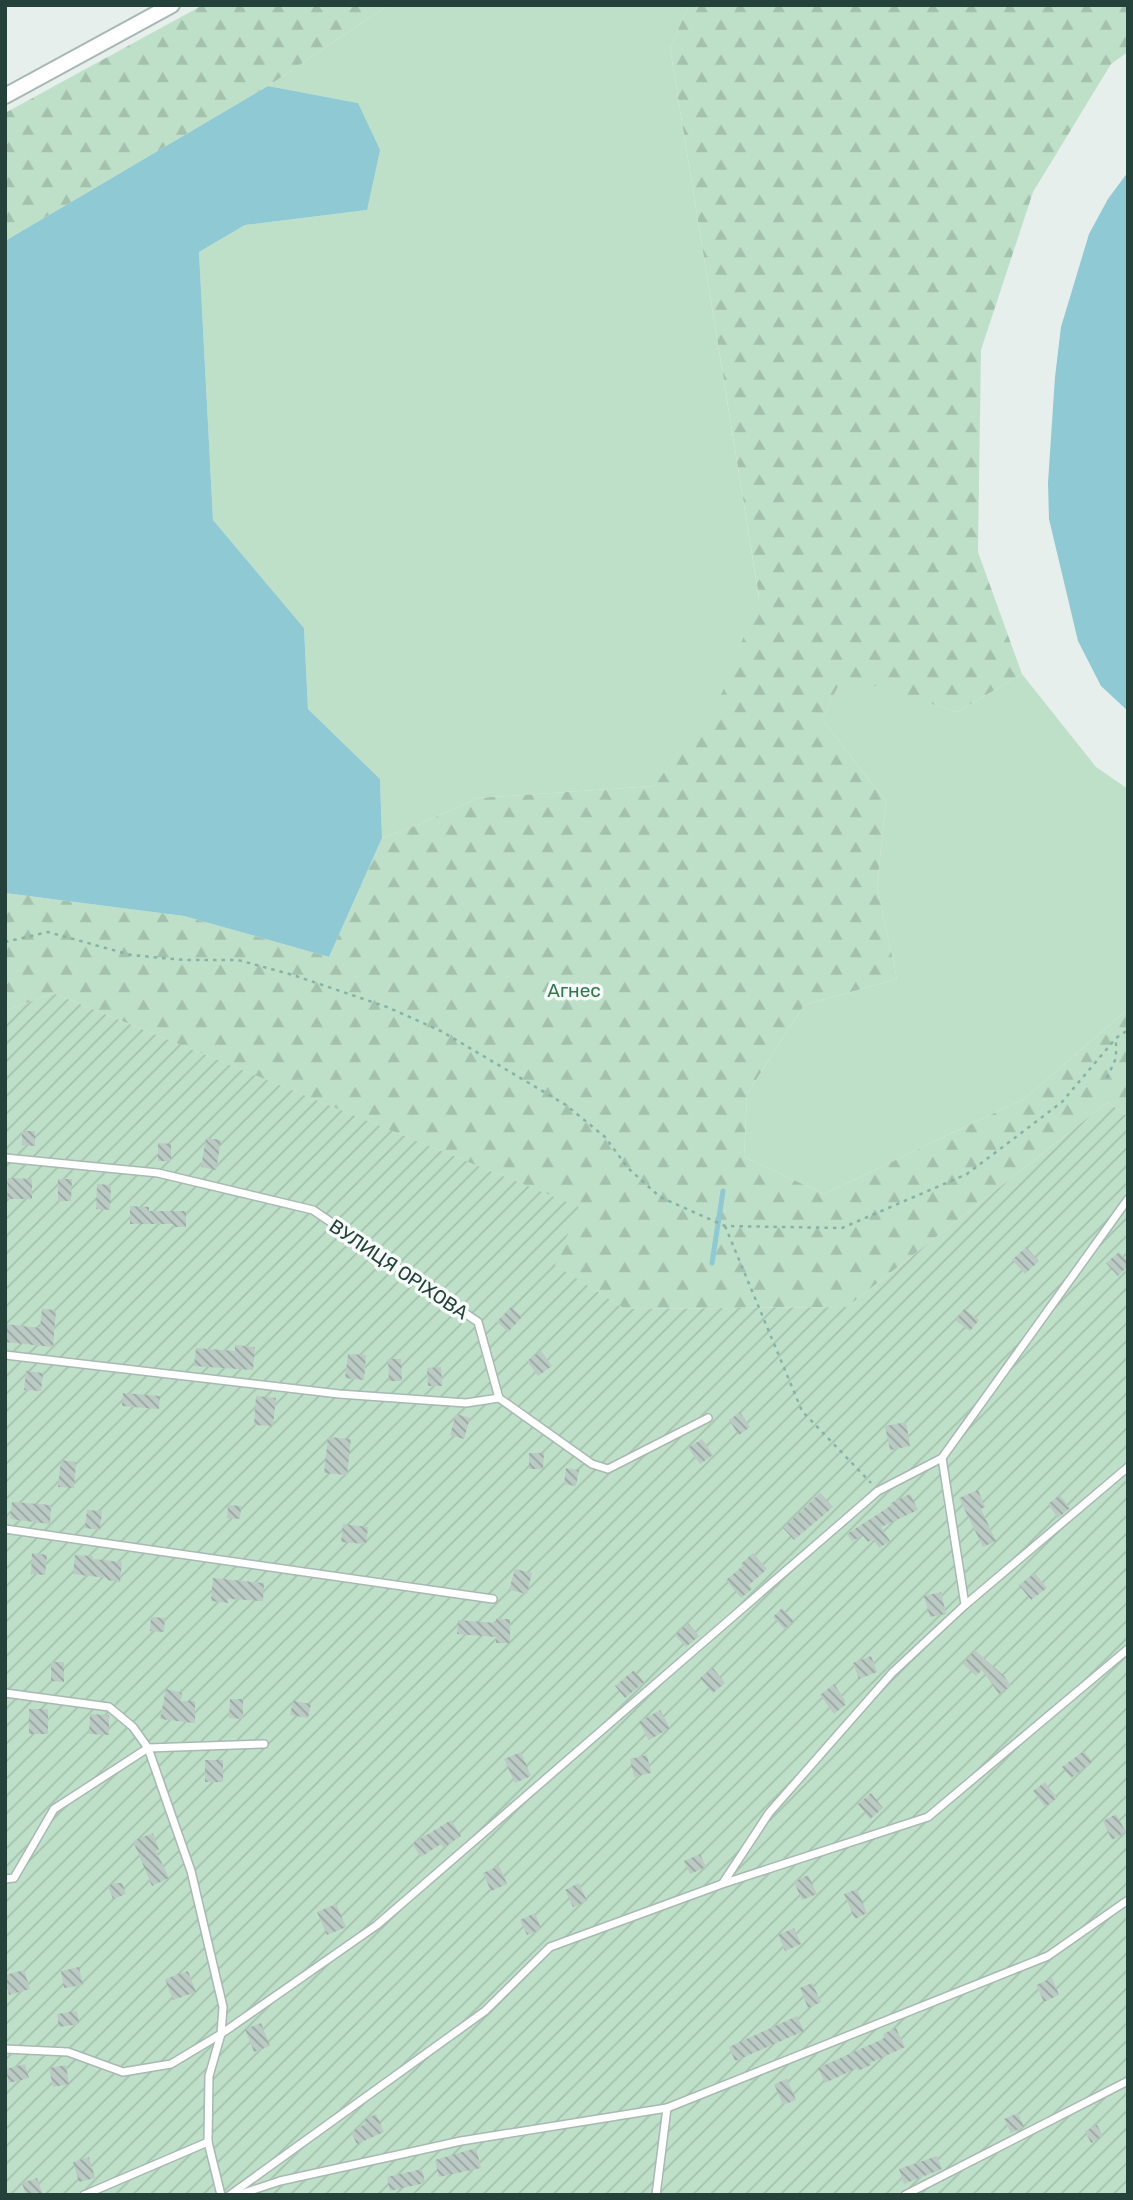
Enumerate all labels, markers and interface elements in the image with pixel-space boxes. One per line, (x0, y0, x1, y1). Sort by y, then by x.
park label: Агнес (547, 979, 601, 1002)
street label: ВУЛИЦЯ ОРІХОВА (325, 1214, 473, 1325)

